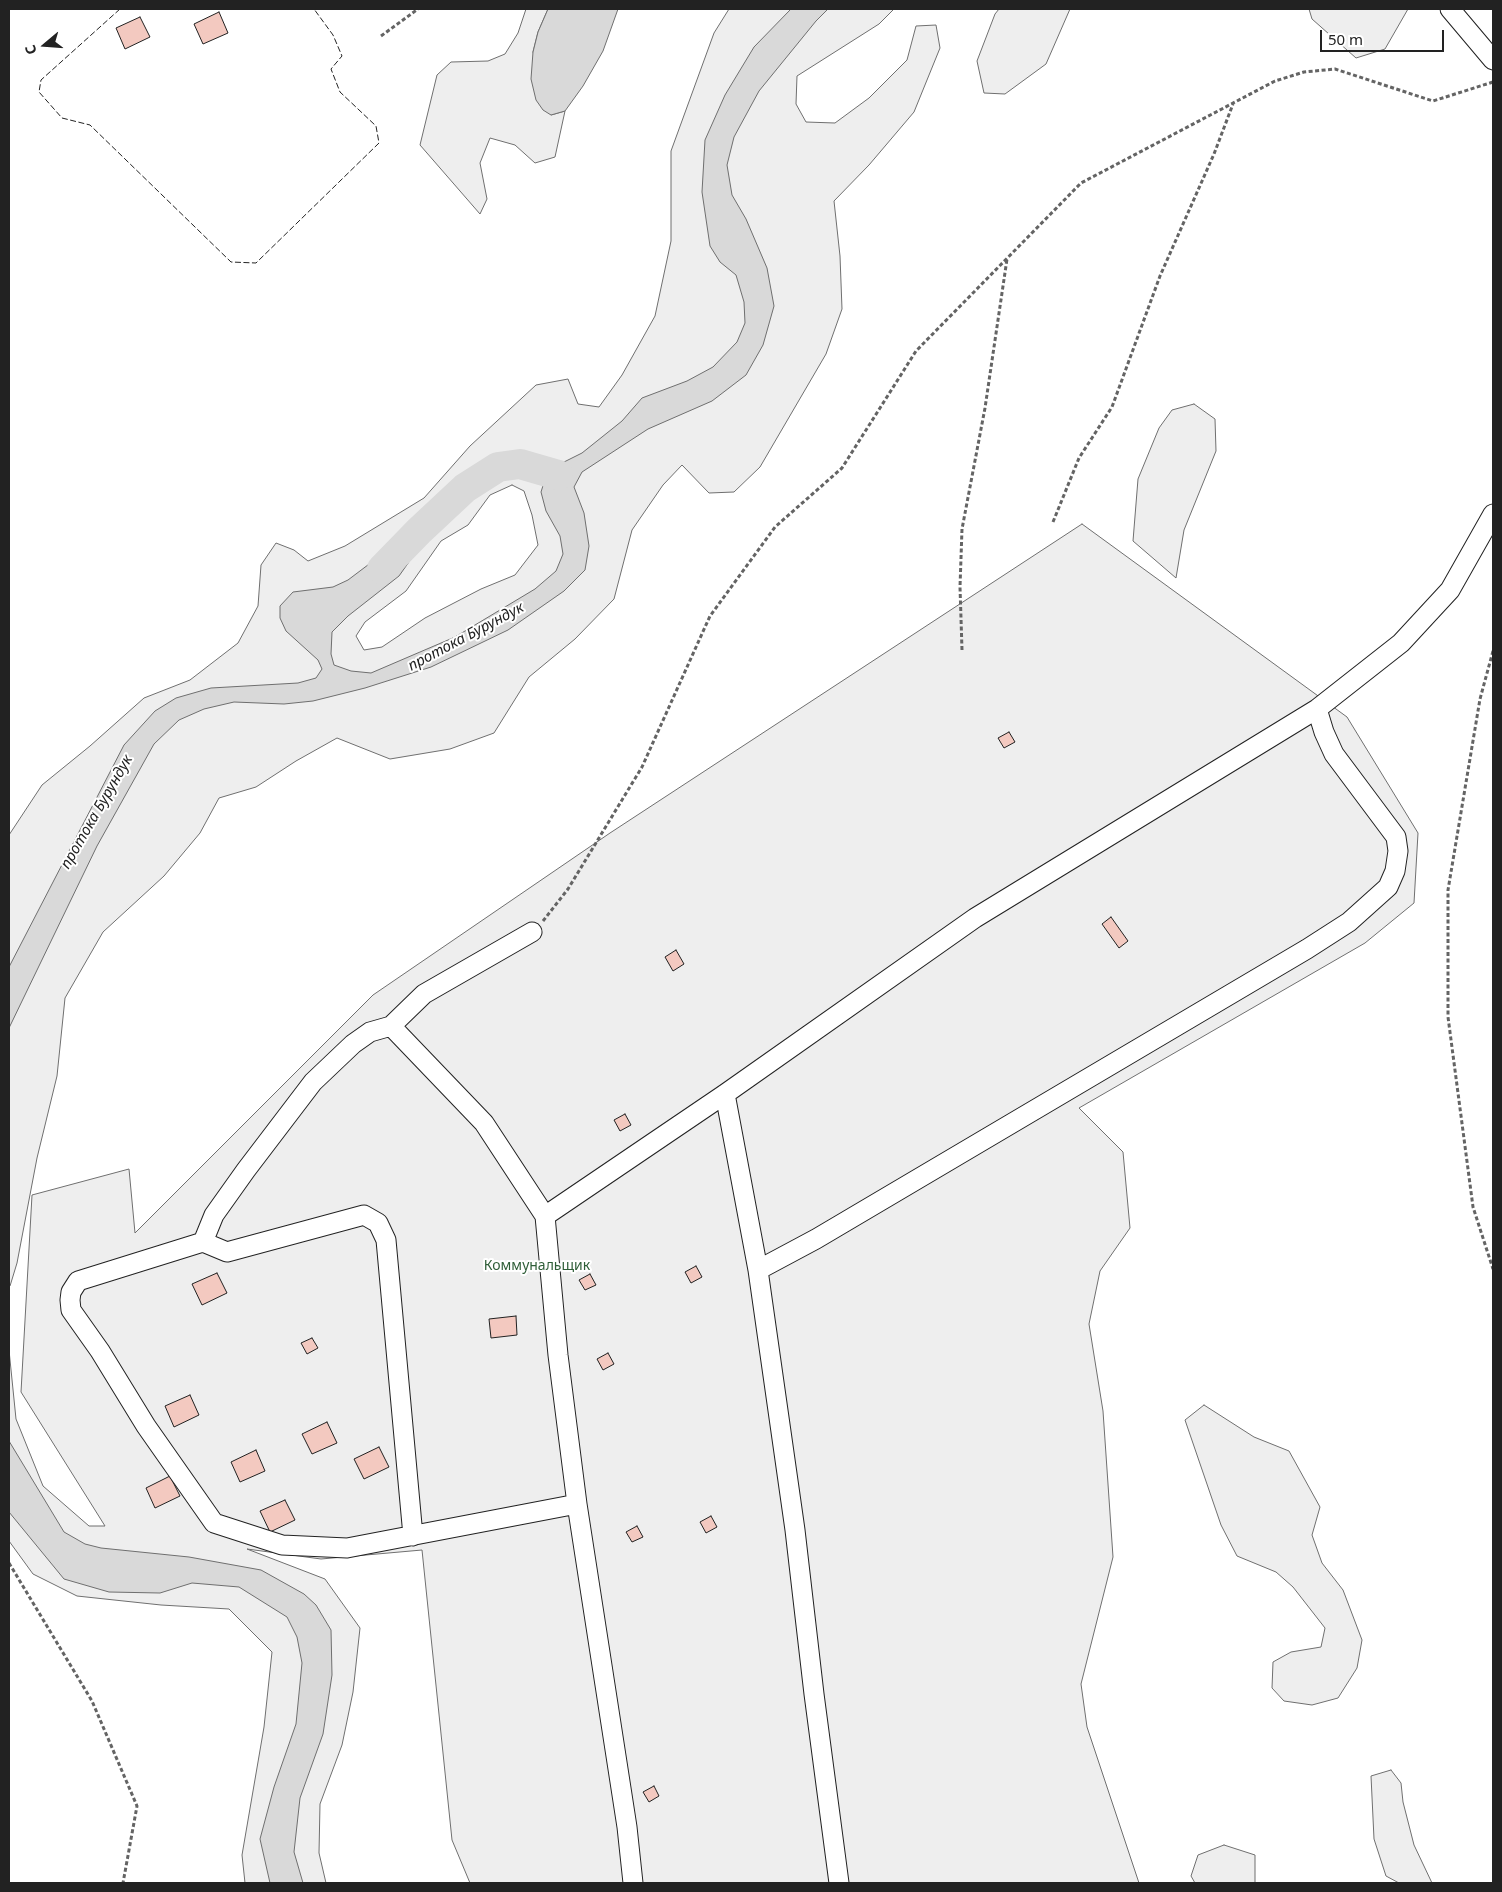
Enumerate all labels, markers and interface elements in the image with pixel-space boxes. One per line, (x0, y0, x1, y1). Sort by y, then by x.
north arrow (20, 20, 70, 70)
scale bar (1322, 20, 1446, 52)
text: 50 m (1328, 29, 1363, 49)
text: С (20, 43, 41, 57)
water label: протока Бурундук (405, 599, 527, 675)
water label: протока Бурундук (57, 752, 137, 872)
park label: Коммунальщик (484, 1258, 590, 1274)

